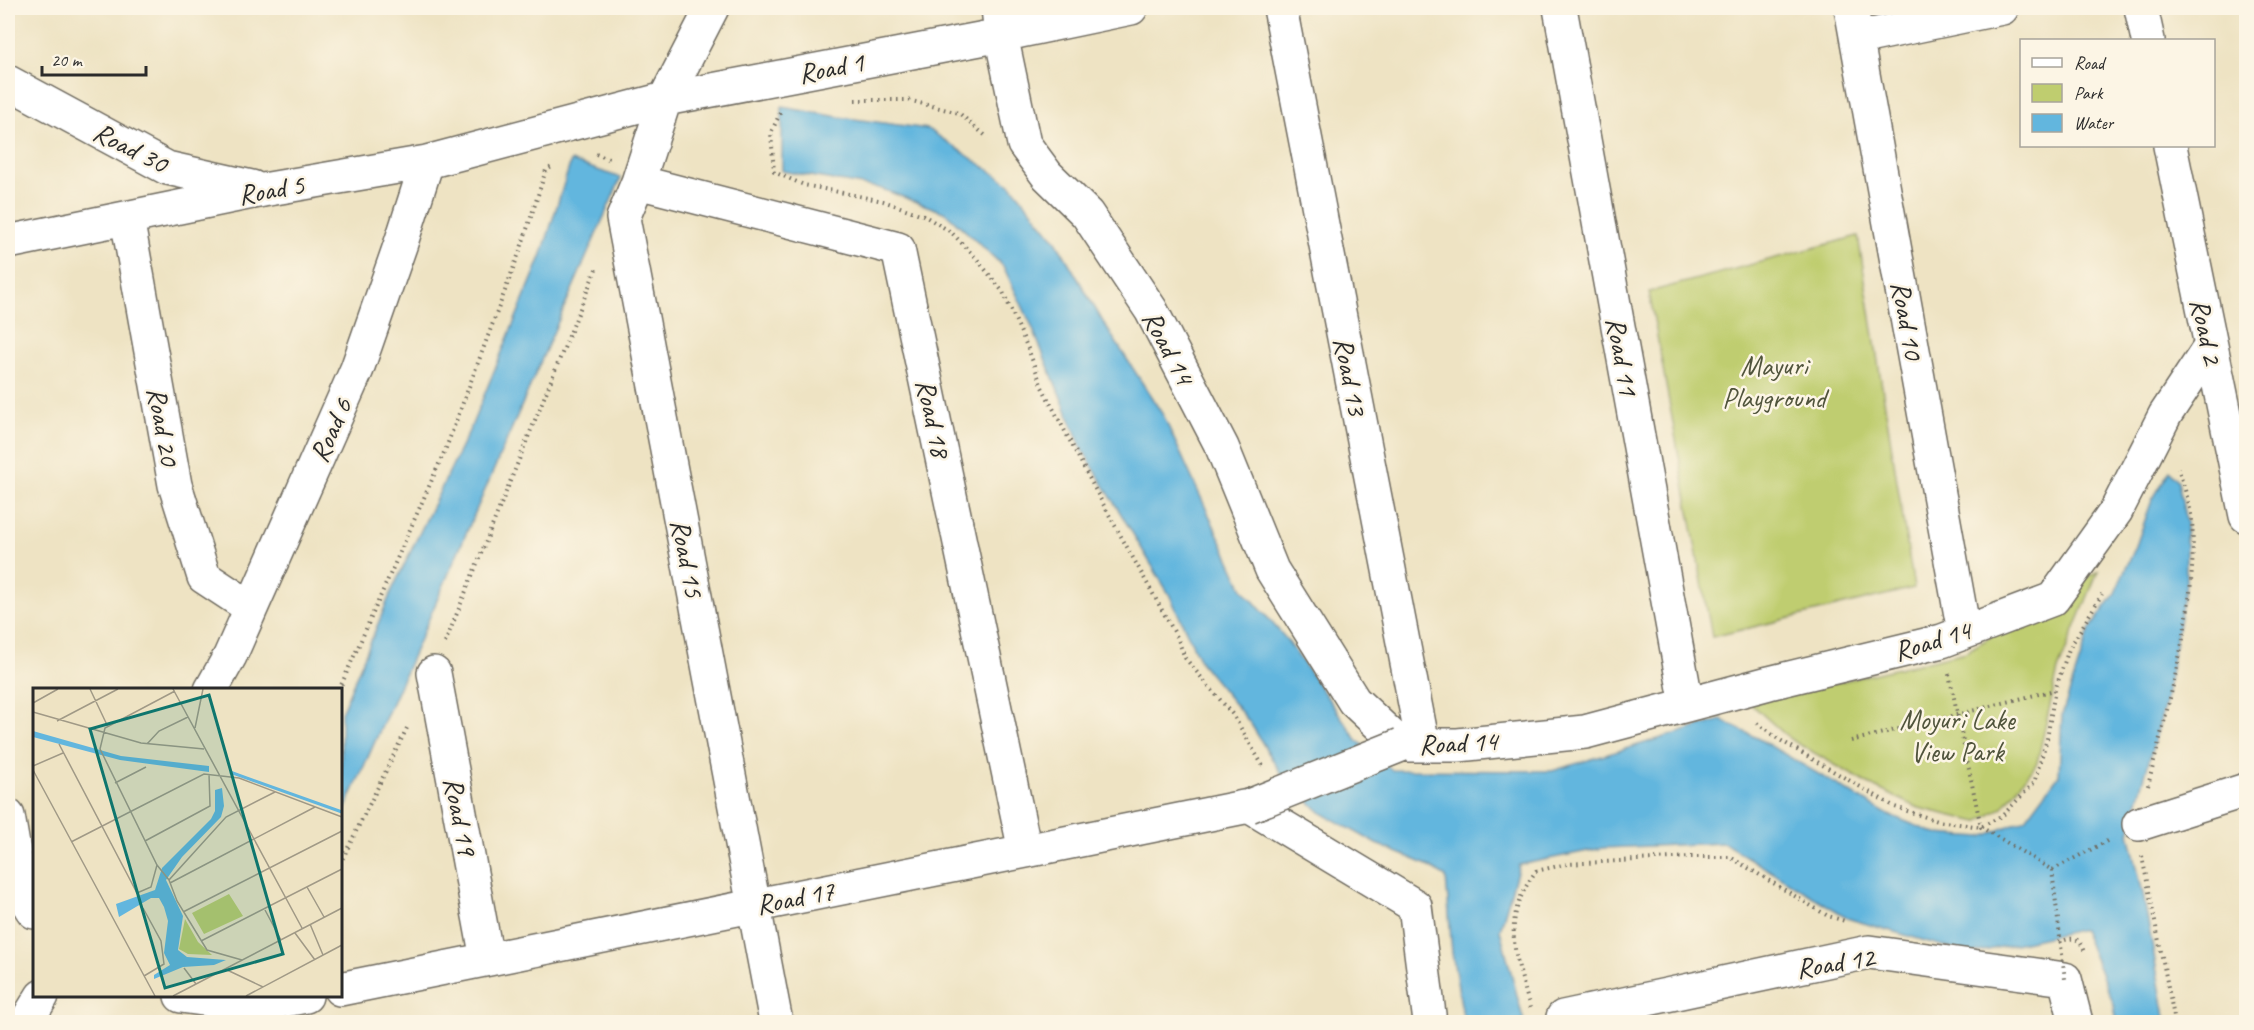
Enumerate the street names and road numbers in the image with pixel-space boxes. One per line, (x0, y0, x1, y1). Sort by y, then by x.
street label: Road 1 (795, 44, 868, 91)
street label: Road 30 (88, 114, 176, 182)
street label: Road 5 (235, 166, 308, 212)
street label: Road 10 (1883, 278, 1932, 364)
street label: Road 2 (2183, 295, 2231, 369)
street label: Road 14 (1135, 304, 1204, 392)
street label: Road 11 (1598, 314, 1647, 399)
street label: Road 13 (1326, 334, 1376, 420)
street label: Road 18 (908, 376, 959, 463)
street label: Road 20 (139, 384, 188, 470)
street label: Road 6 (301, 392, 360, 468)
street label: Road 15 (663, 516, 712, 602)
street label: Road 14 (1889, 612, 1977, 669)
street label: Road 14 (1418, 723, 1501, 762)
street label: Road 19 (436, 774, 486, 860)
street label: Road 17 (753, 873, 839, 922)
street label: Road 12 (1793, 939, 1879, 986)

